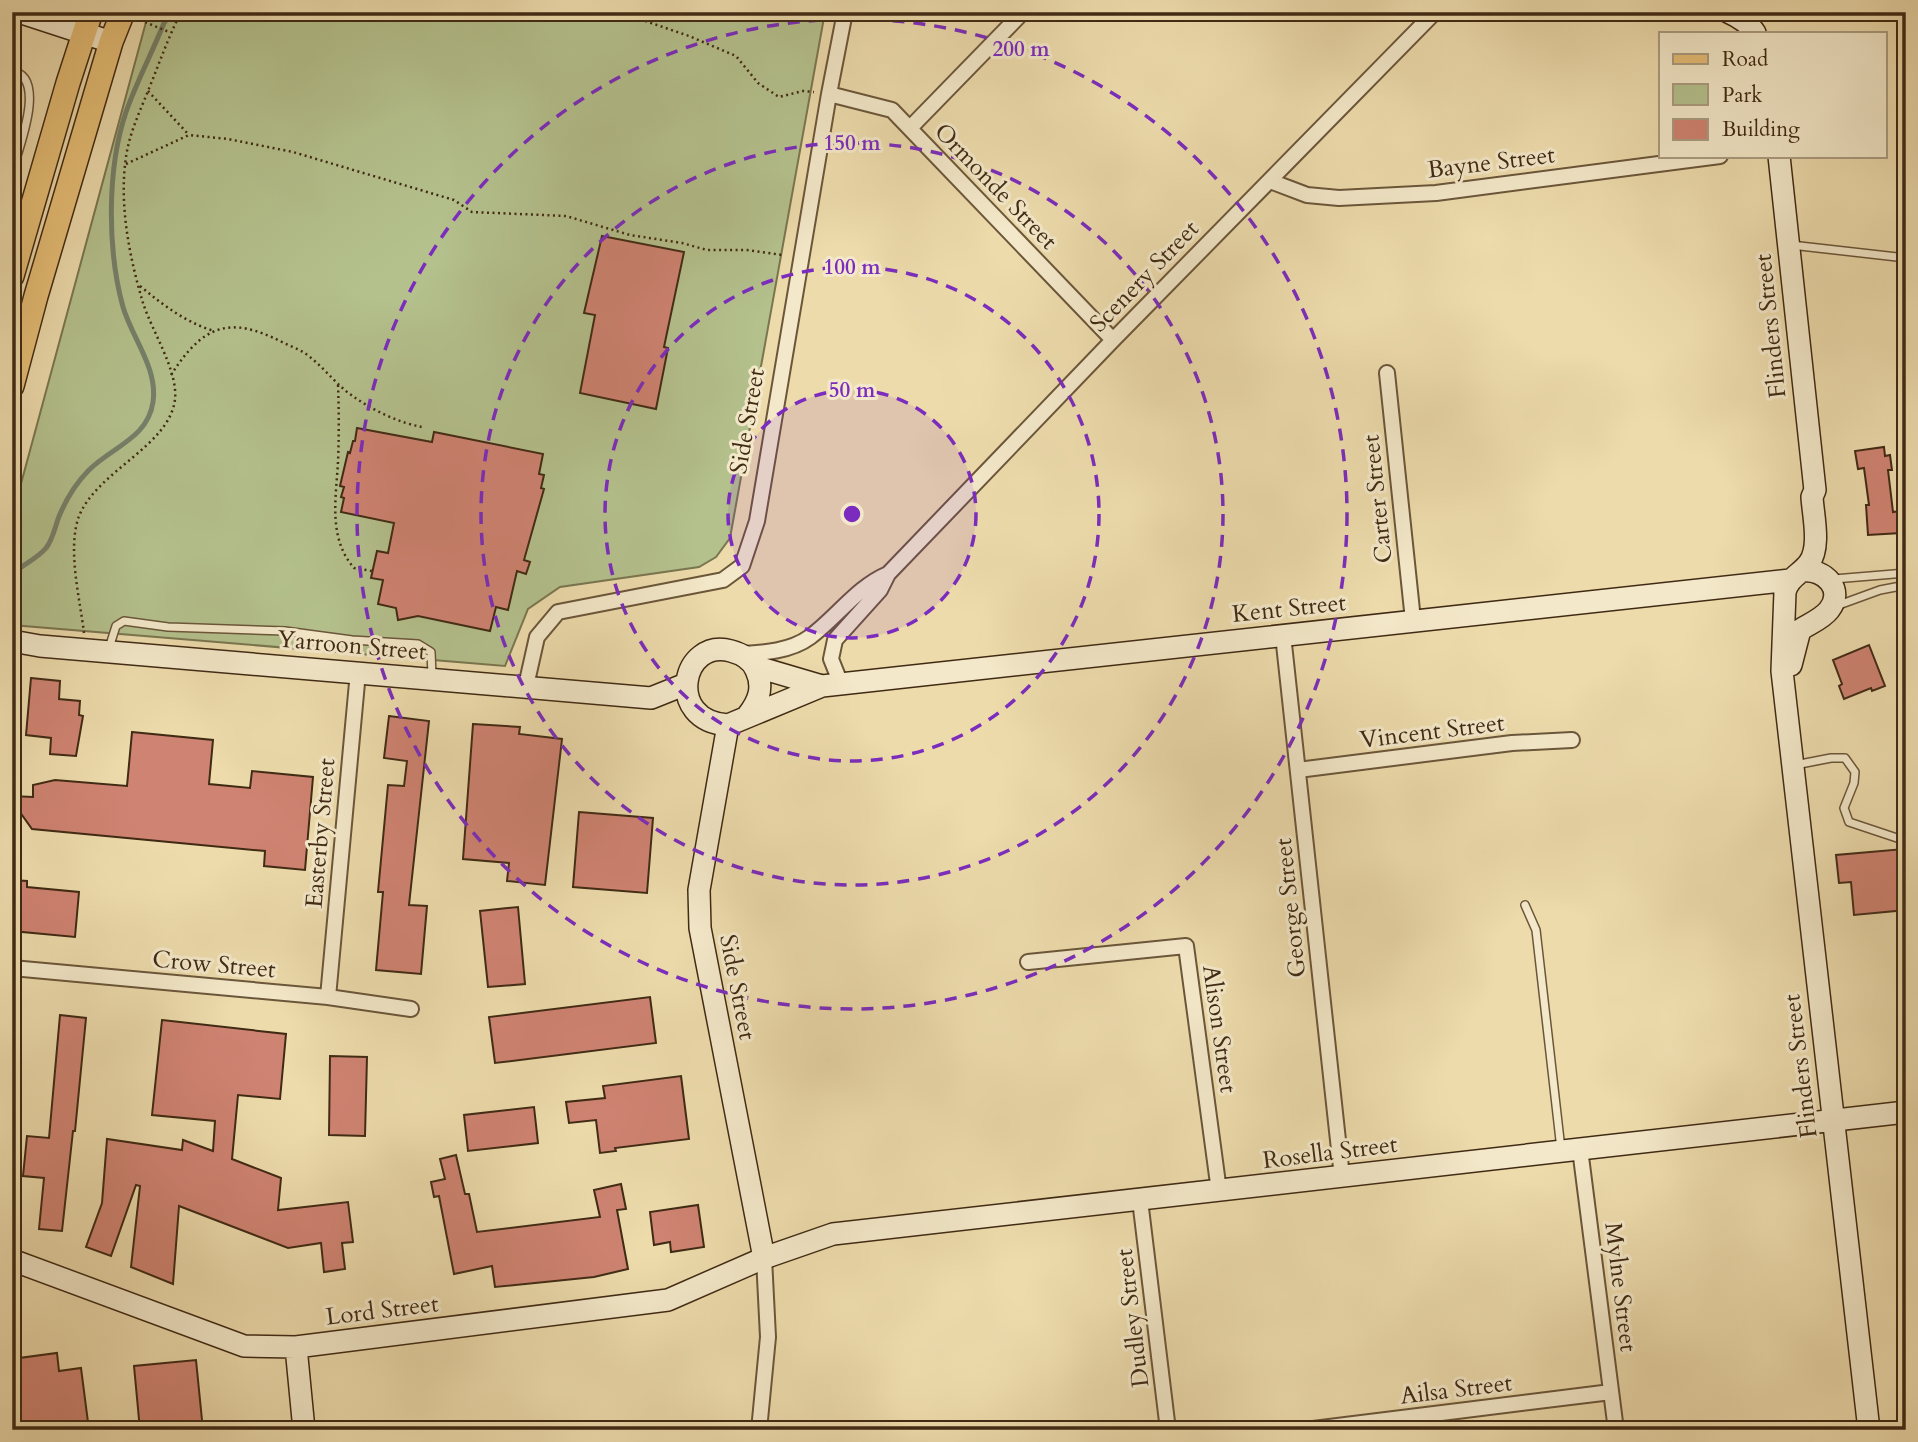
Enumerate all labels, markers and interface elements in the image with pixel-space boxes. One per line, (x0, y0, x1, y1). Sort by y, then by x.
legend (1659, 32, 1886, 158)
text: 200 m (992, 35, 1050, 64)
text: Road (1722, 45, 1768, 74)
text: Park (1722, 81, 1763, 110)
text: Building (1722, 115, 1800, 144)
street label: Ormonde Street (927, 116, 1065, 257)
text: 150 m (823, 129, 881, 158)
street label: Bayne Street (1425, 138, 1557, 187)
street label: Scenery Street (1082, 213, 1207, 340)
street label: Flinders Street (1746, 252, 1794, 400)
text: 100 m (823, 253, 881, 282)
street label: Side Street (722, 365, 773, 476)
text: 50 m (829, 376, 876, 405)
street label: Carter Street (1354, 433, 1401, 565)
centre of rings (840, 502, 864, 526)
street label: Kent Street (1231, 586, 1348, 631)
street label: Yarroon Street (276, 623, 428, 668)
street label: Vincent Street (1358, 706, 1507, 757)
street label: Easterby Street (298, 756, 344, 909)
street label: George Street (1267, 836, 1314, 979)
street label: Side Street (711, 932, 764, 1043)
street label: Crow Street (151, 943, 277, 986)
street label: Alison Street (1194, 963, 1245, 1096)
street label: Flinders Street (1775, 992, 1826, 1140)
street label: Rosella Street (1261, 1128, 1400, 1177)
street label: Mylne Street (1596, 1220, 1645, 1354)
street label: Dudley Street (1108, 1246, 1157, 1389)
street label: Lord Street (324, 1287, 441, 1334)
street label: Ailsa Street (1398, 1366, 1514, 1413)

